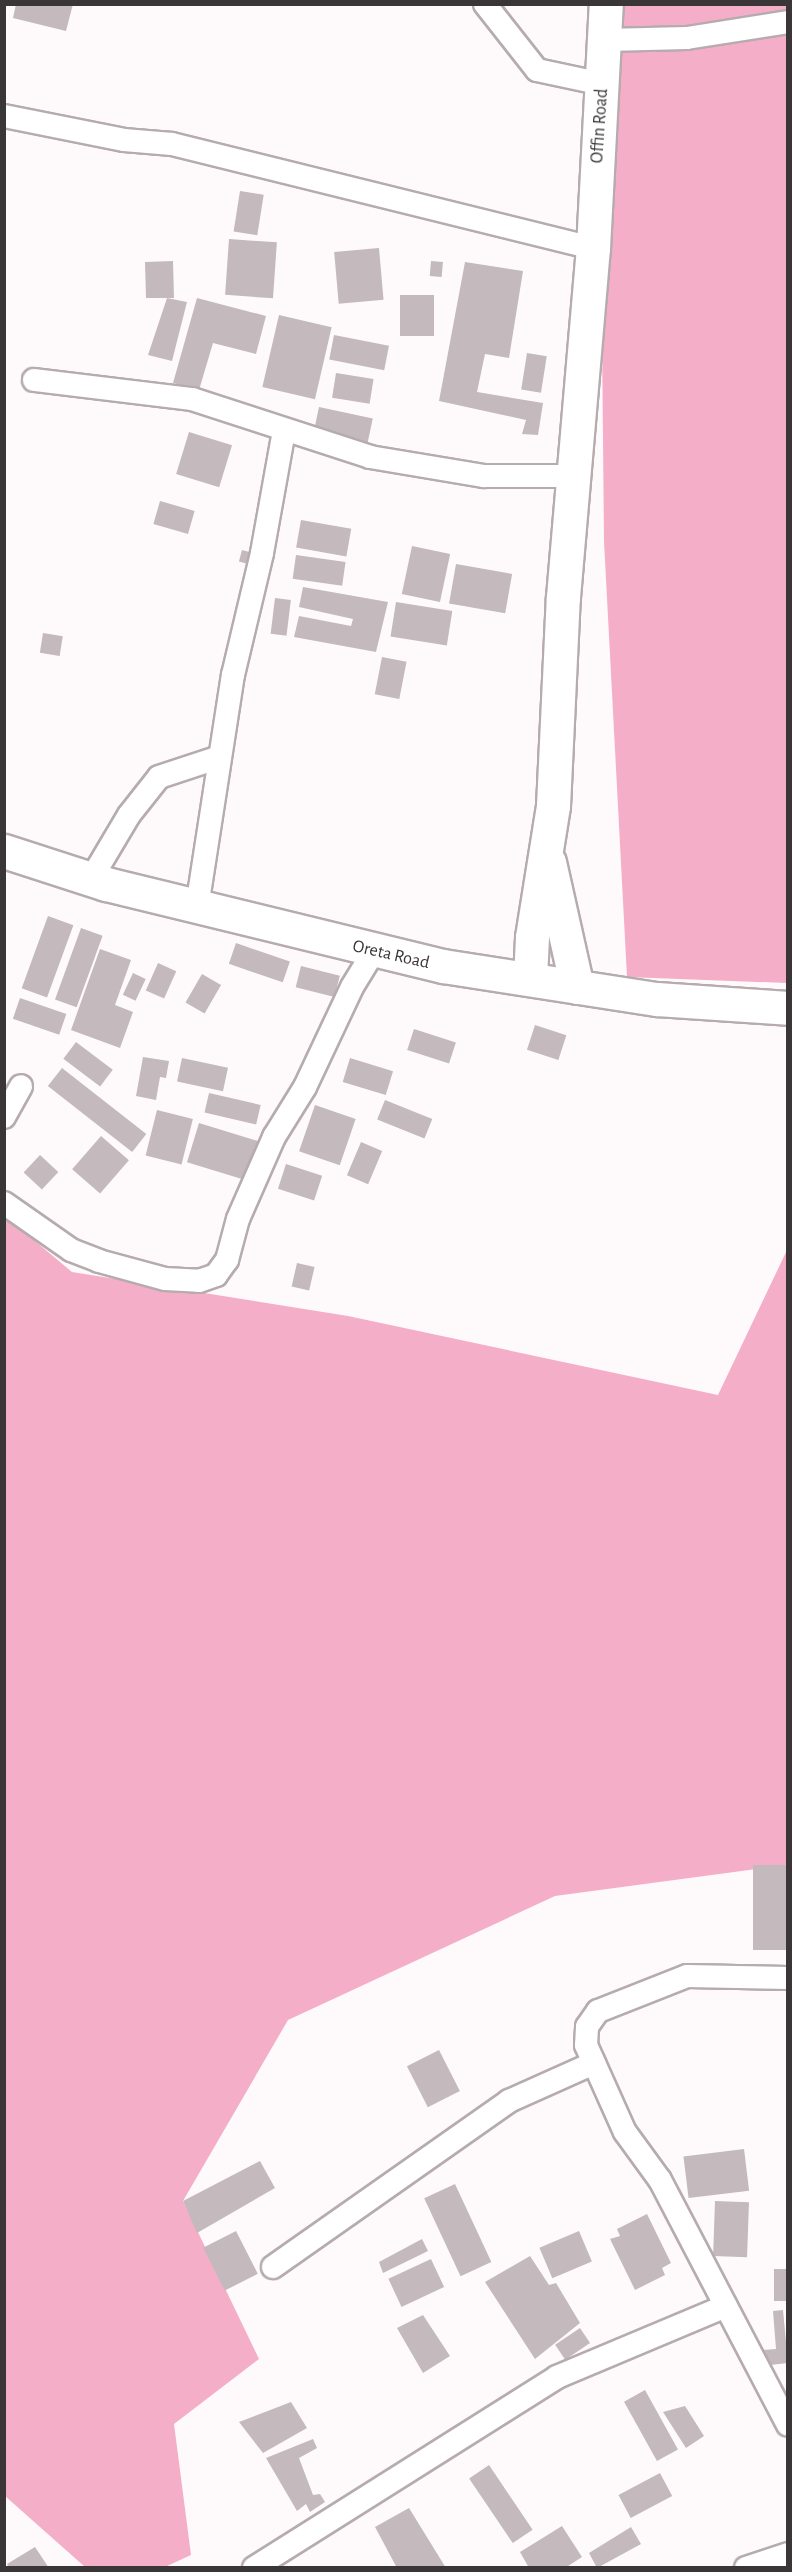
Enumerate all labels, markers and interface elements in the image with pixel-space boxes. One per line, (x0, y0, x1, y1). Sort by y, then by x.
street label: Offin Road (587, 88, 613, 164)
street label: Oreta Road (350, 936, 432, 974)

